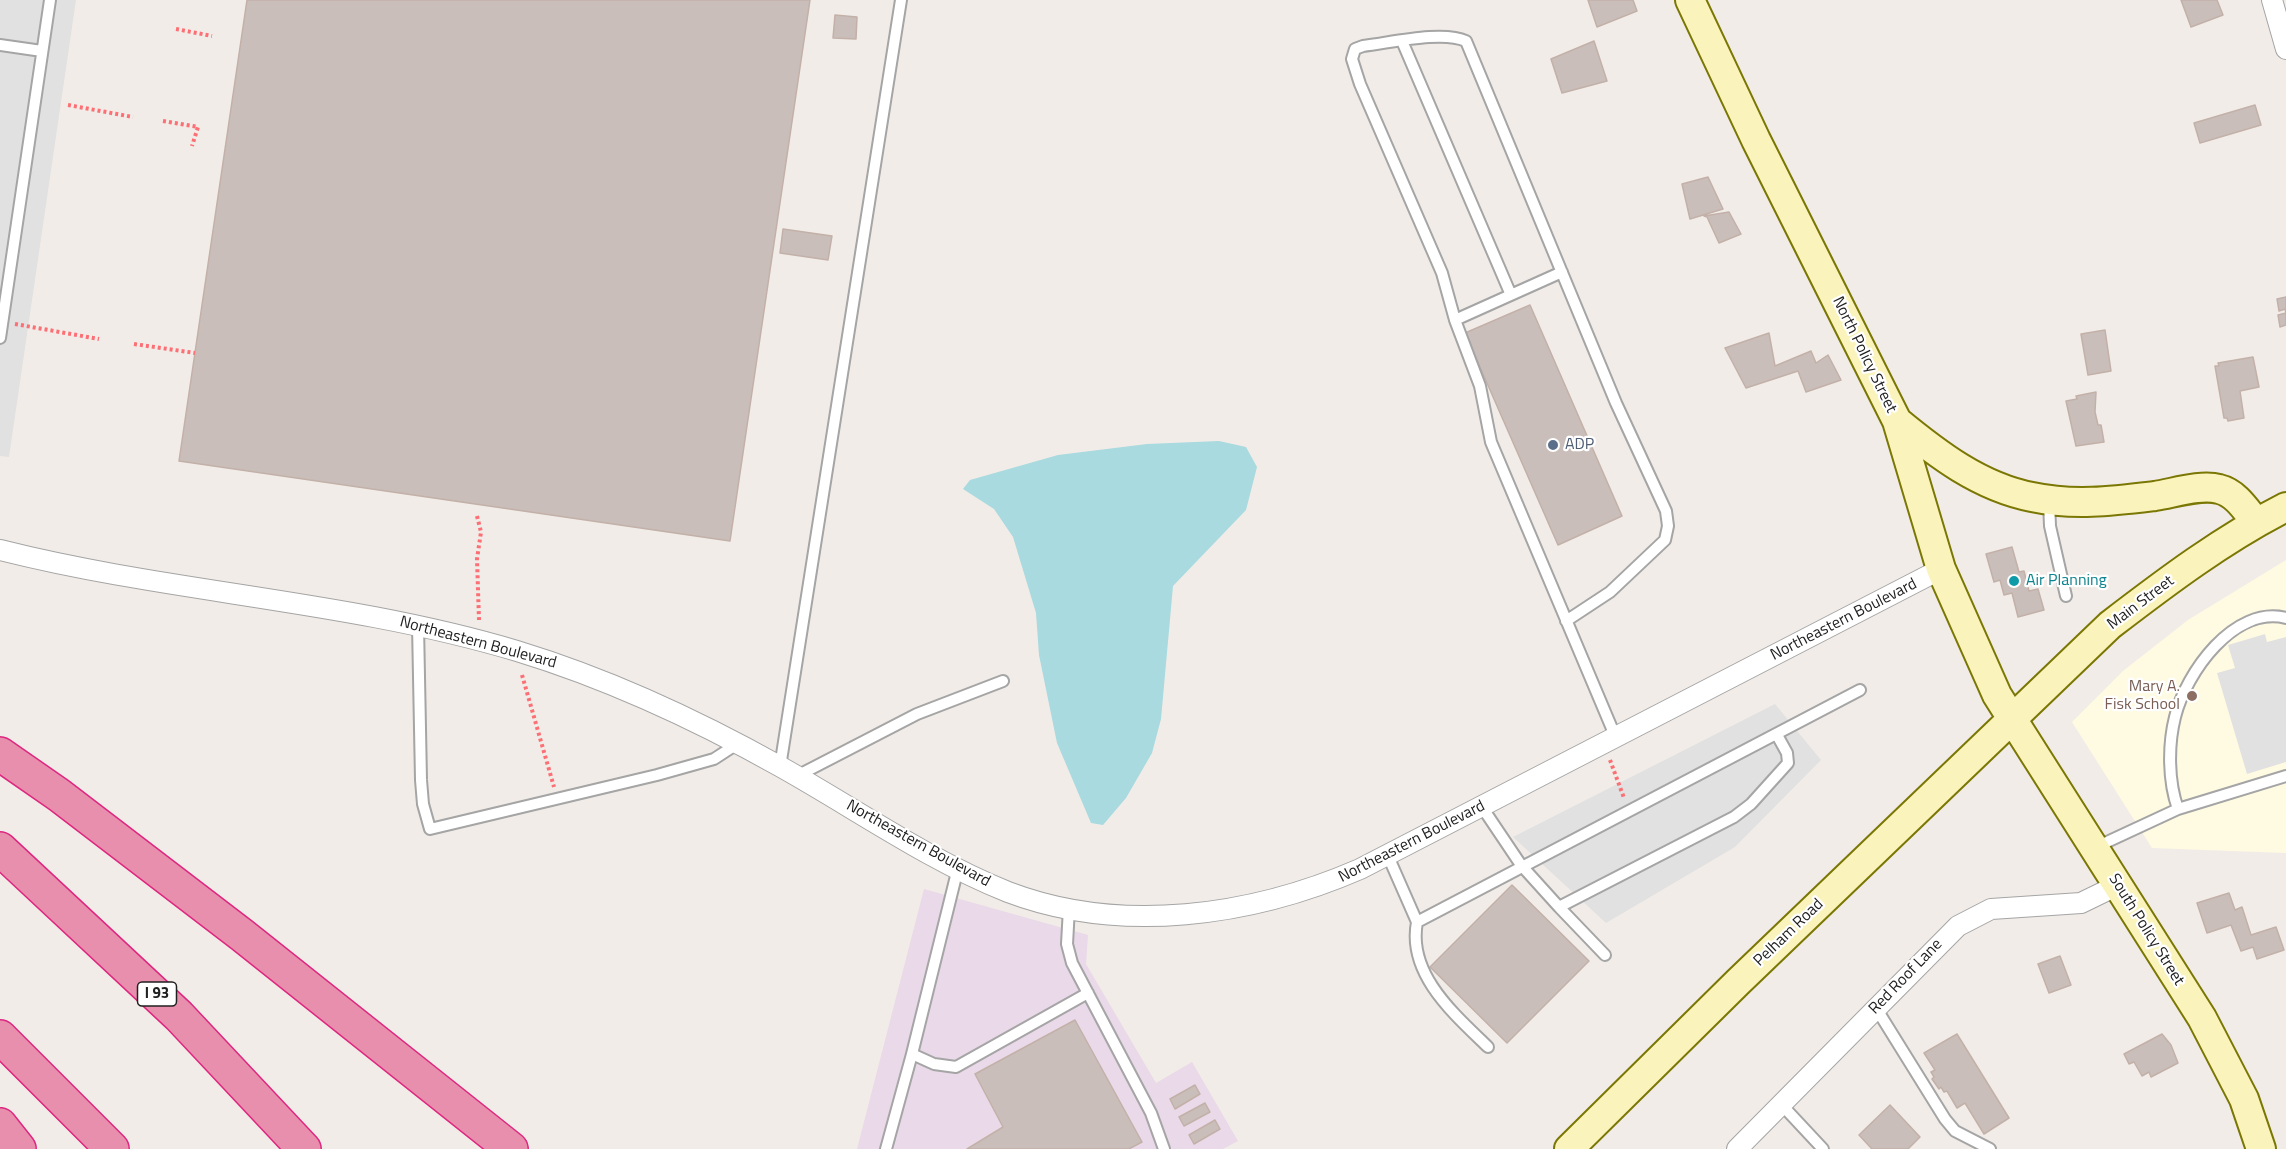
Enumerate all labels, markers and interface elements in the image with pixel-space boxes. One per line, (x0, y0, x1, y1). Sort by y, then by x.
street label: North Policy Street (1828, 294, 1900, 416)
place label: ADP (1565, 435, 1594, 455)
marker: ADP (1546, 438, 1560, 452)
place label: Air Planning (2026, 571, 2107, 591)
street label: Main Street (2104, 572, 2178, 634)
marker: Air Planning (2007, 574, 2021, 588)
street label: Northeastern Boulevard (1768, 575, 1920, 665)
street label: Northeastern Boulevard (397, 613, 559, 673)
place label: Mary A. Fisk School (2105, 677, 2180, 715)
marker: Mary A. Fisk School (2185, 689, 2199, 703)
street label: Northeastern Boulevard (843, 796, 993, 892)
street label: Northeastern Boulevard (1336, 797, 1488, 887)
street label: South Policy Street (2104, 871, 2188, 989)
street label: Pelham Road (1750, 895, 1828, 971)
street label: Red Roof Lane (1865, 935, 1947, 1019)
road number: I 93 (138, 982, 176, 1006)

